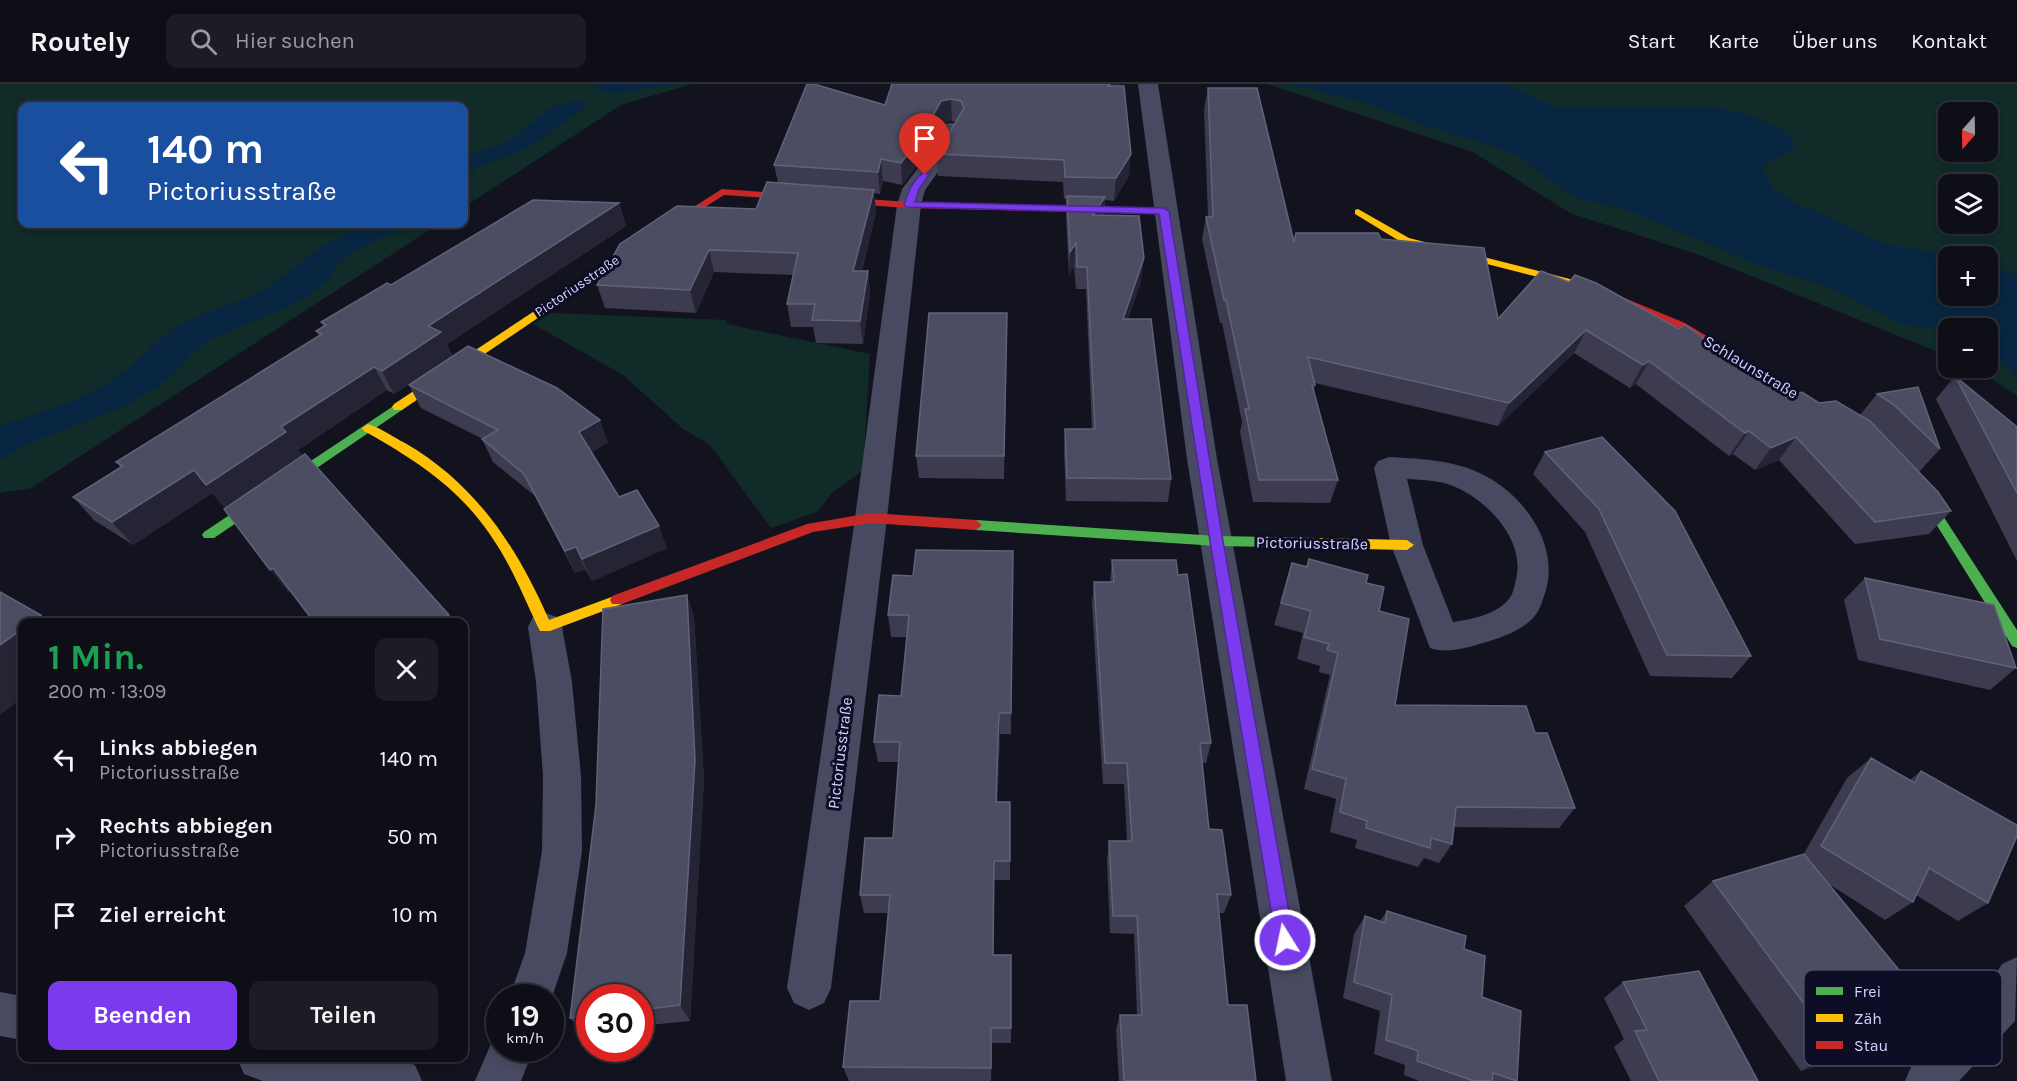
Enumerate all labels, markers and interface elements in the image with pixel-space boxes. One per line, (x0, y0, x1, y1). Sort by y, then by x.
search box (166, 14, 586, 68)
text: Routely (30, 25, 130, 58)
icon: search (187, 25, 220, 58)
text: Hier suchen (235, 28, 355, 54)
text: Start (1628, 29, 1675, 53)
text: Karte (1708, 29, 1759, 53)
text: Über uns (1792, 29, 1878, 53)
text: Kontakt (1911, 29, 1987, 53)
north arrow (1938, 102, 1998, 162)
map controls (1938, 102, 1998, 378)
pin (899, 113, 950, 175)
icon: arrive (908, 122, 941, 155)
text: 140 m (147, 124, 264, 174)
icon: left (48, 126, 126, 204)
button: layers (1938, 174, 1998, 234)
text: Pictoriusstraße (147, 175, 337, 207)
button: + (1938, 246, 1998, 306)
street label: Pictoriusstraße (532, 251, 622, 321)
button: − (1938, 318, 1998, 378)
street label: Schlaunstraße (1700, 331, 1802, 403)
street label: Pictoriusstraße (1256, 533, 1368, 553)
text: 1 Min. (48, 636, 143, 678)
button: close (375, 638, 438, 701)
text: 200 m · 13:09 (48, 680, 166, 703)
street label: Pictoriusstraße (824, 696, 856, 810)
text: Links abbiegen (99, 735, 258, 761)
icon: left (48, 743, 81, 776)
text: 140 m (380, 746, 438, 772)
text: Pictoriusstraße (99, 761, 239, 784)
text: Rechts abbiegen (99, 813, 273, 839)
icon: right (48, 821, 81, 854)
text: 50 m (387, 824, 438, 850)
text: Pictoriusstraße (99, 839, 239, 862)
icon: arrive (48, 899, 81, 932)
text: Ziel erreicht (99, 902, 226, 928)
text: 10 m (392, 902, 438, 928)
position arrow (1253, 908, 1317, 972)
legend (1804, 970, 2002, 1066)
button: Beenden (48, 981, 237, 1050)
button: Teilen (249, 981, 438, 1050)
text: Frei (1854, 982, 1881, 1001)
speed limit sign: 30 (576, 984, 654, 1062)
text: 19 (510, 998, 539, 1034)
text: Zäh (1854, 1009, 1882, 1028)
text: km/h (506, 1029, 544, 1047)
text: Stau (1854, 1036, 1888, 1055)

